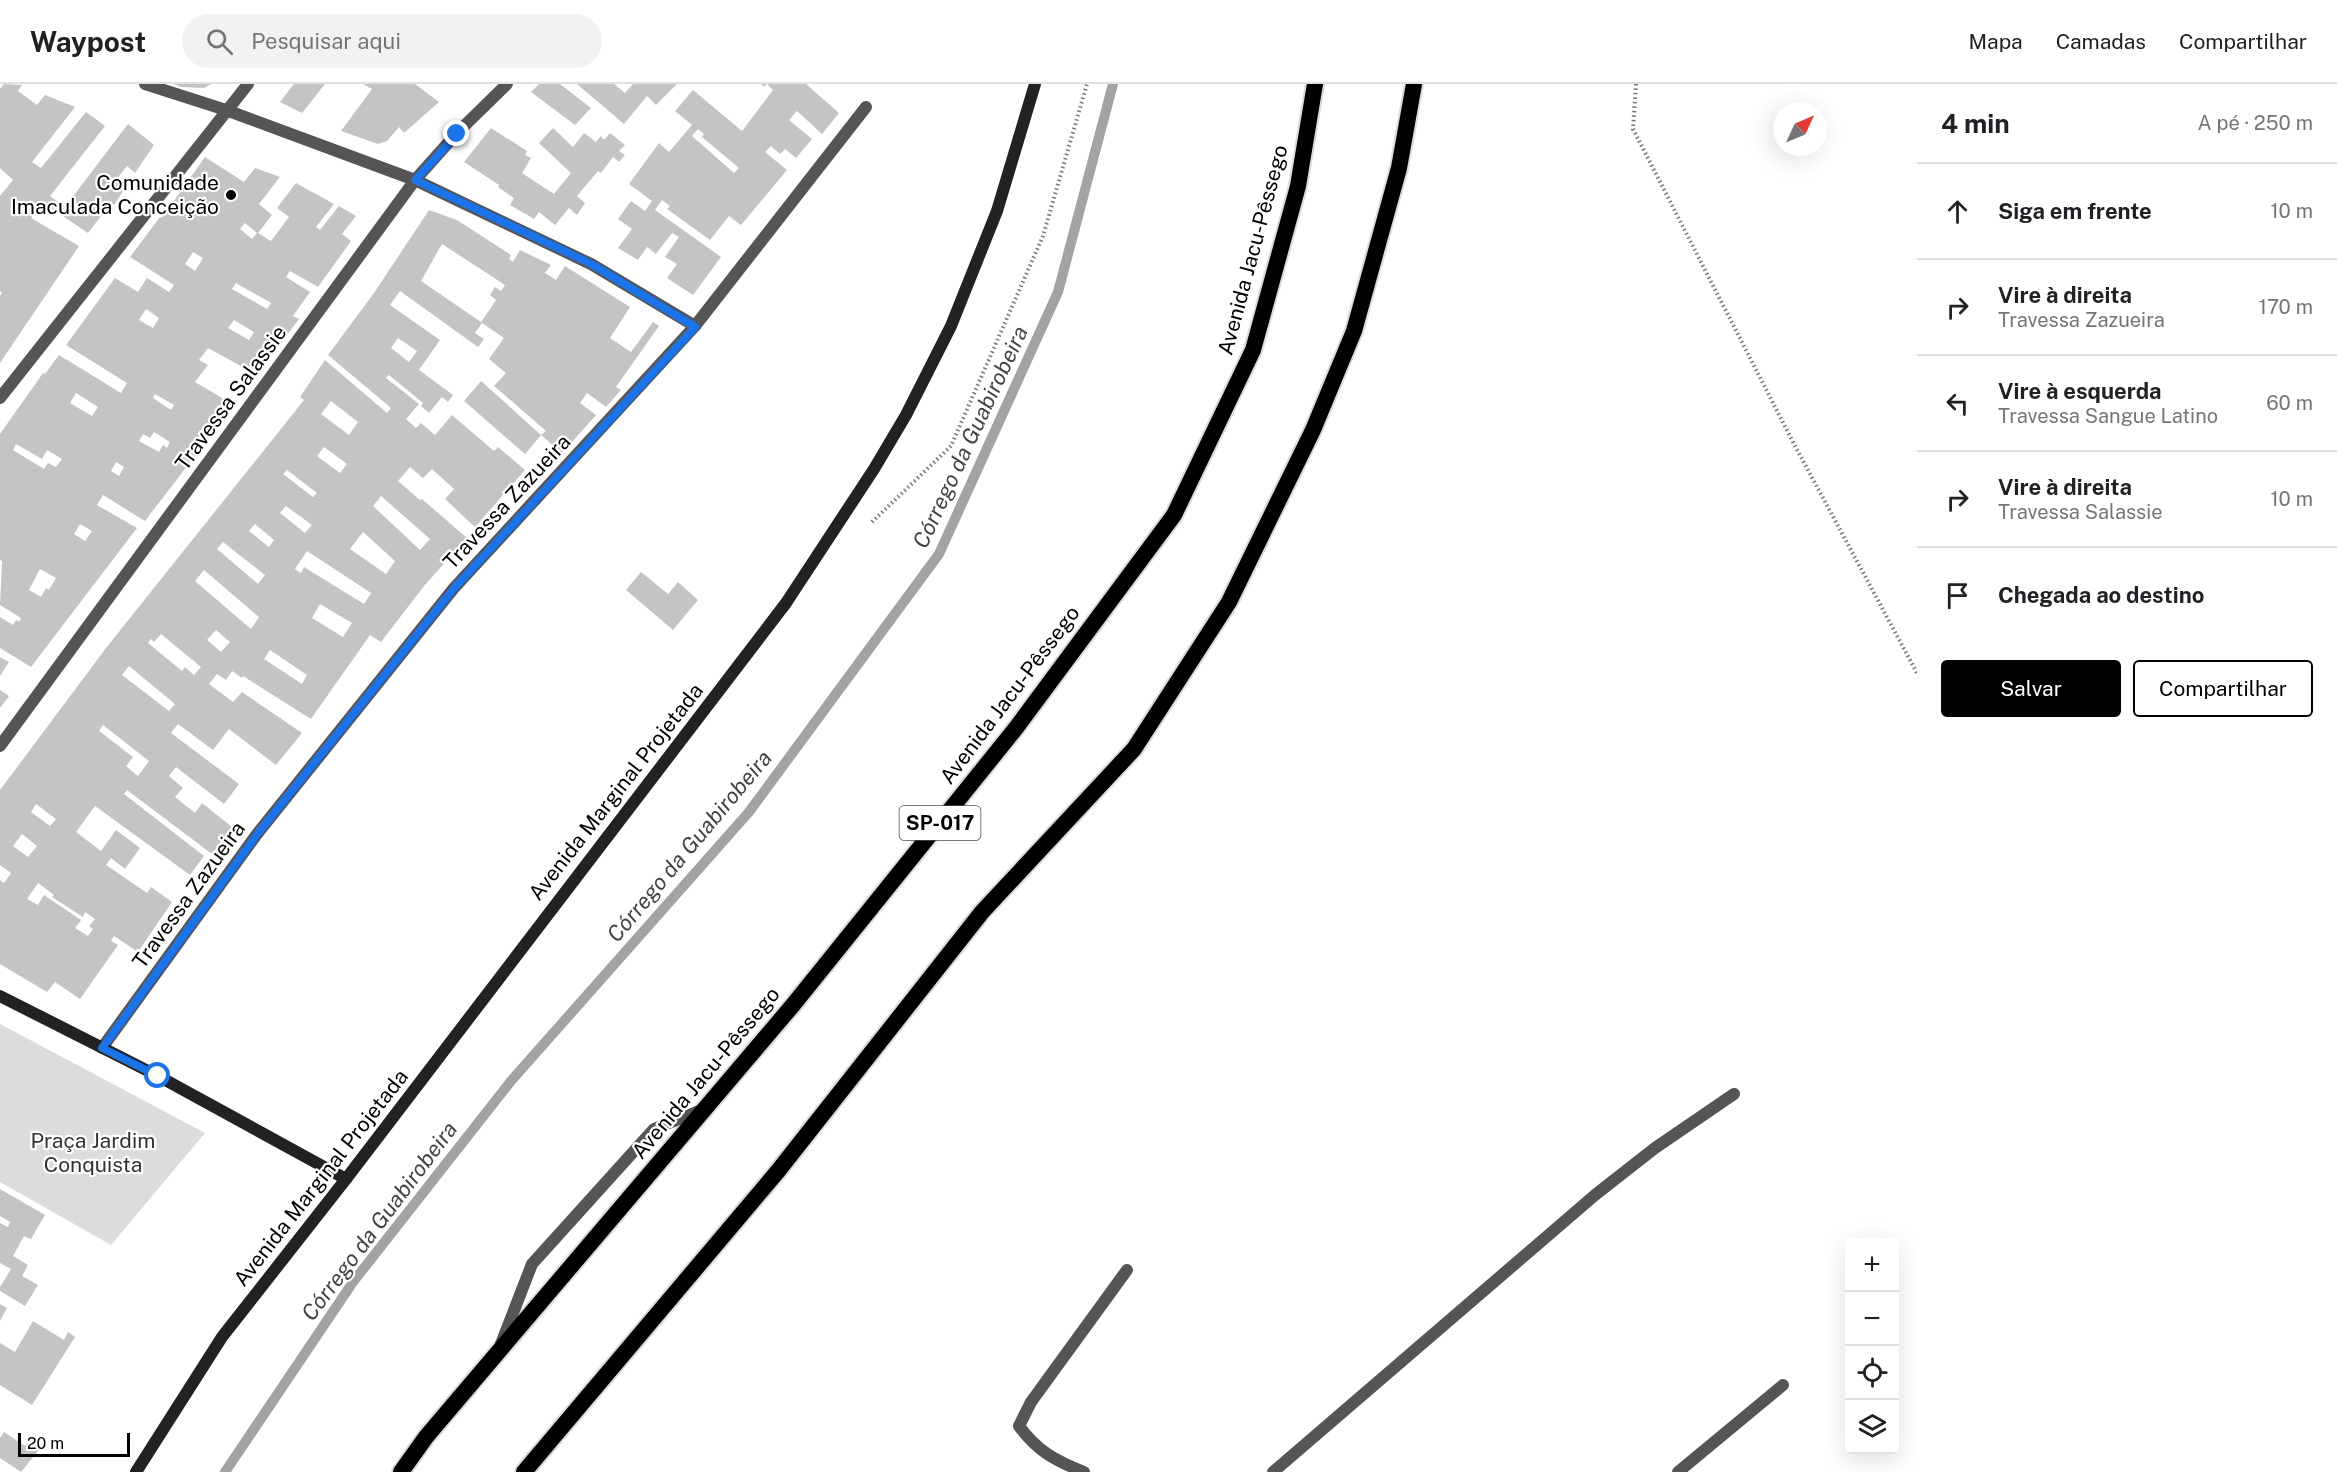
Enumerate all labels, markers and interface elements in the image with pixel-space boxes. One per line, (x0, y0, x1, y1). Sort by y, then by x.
search box (182, 14, 602, 68)
text: Waypost (30, 25, 146, 58)
icon: search (203, 25, 236, 58)
text: Pesquisar aqui (251, 28, 401, 54)
text: Mapa (1969, 29, 2023, 54)
text: Camadas (2056, 29, 2146, 54)
text: Compartilhar (2179, 29, 2307, 54)
north arrow (1773, 102, 1827, 156)
text: 4 min (1941, 108, 2010, 139)
text: A pé · 250 m (2198, 111, 2313, 135)
route end (443, 120, 469, 146)
street label: Avenida Jacu-Pêssego (1212, 142, 1293, 358)
place label: Comunidade Imaculada Conceição (11, 170, 219, 219)
marker: Comunidade Imaculada Conceição (224, 188, 238, 202)
icon: ahead (1941, 195, 1974, 228)
text: Siga em frente (1998, 198, 2152, 224)
text: 10 m (2270, 199, 2313, 223)
text: Vire à direita (1998, 282, 2132, 308)
icon: right (1941, 291, 1974, 324)
text: 170 m (2259, 295, 2313, 319)
text: Travessa Zazueira (1998, 308, 2165, 332)
street label: Travessa Salassie (170, 320, 291, 475)
water label: Córrego da Guabirobeira (907, 322, 1033, 552)
text: Vire à esquerda (1998, 378, 2162, 404)
icon: left (1941, 387, 1974, 420)
text: 60 m (2266, 391, 2313, 415)
text: Travessa Sangue Latino (1998, 404, 2218, 428)
street label: Travessa Zazueira (438, 429, 575, 574)
text: Vire à direita (1998, 474, 2132, 500)
icon: right (1941, 483, 1974, 516)
text: 10 m (2270, 487, 2313, 511)
text: Travessa Salassie (1998, 500, 2163, 524)
icon: arrive (1941, 579, 1974, 612)
text: Chegada ao destino (1998, 582, 2204, 608)
street label: Avenida Jacu-Pêssego (934, 601, 1085, 789)
button: Salvar (1941, 660, 2121, 717)
button: Compartilhar (2133, 660, 2313, 717)
street label: Avenida Marginal Projetada (523, 678, 708, 905)
water label: Córrego da Guabirobeira (601, 745, 777, 947)
road number: SP-017 (900, 806, 980, 840)
street label: Travessa Zazueira (127, 817, 250, 973)
street label: Avenida Jacu-Pêssego (626, 982, 785, 1164)
route start (144, 1062, 170, 1088)
street label: Avenida Marginal Projetada (228, 1064, 413, 1291)
water label: Córrego da Guabirobeira (296, 1117, 462, 1325)
park label: Praça Jardim Conquista (31, 1128, 155, 1177)
map controls (1845, 1238, 1899, 1454)
button: + (1845, 1238, 1899, 1292)
button: − (1845, 1292, 1899, 1346)
button: locate (1845, 1346, 1899, 1400)
button: layers (1845, 1400, 1899, 1454)
scale bar (18, 1430, 130, 1458)
text: 20 m (27, 1434, 64, 1453)

